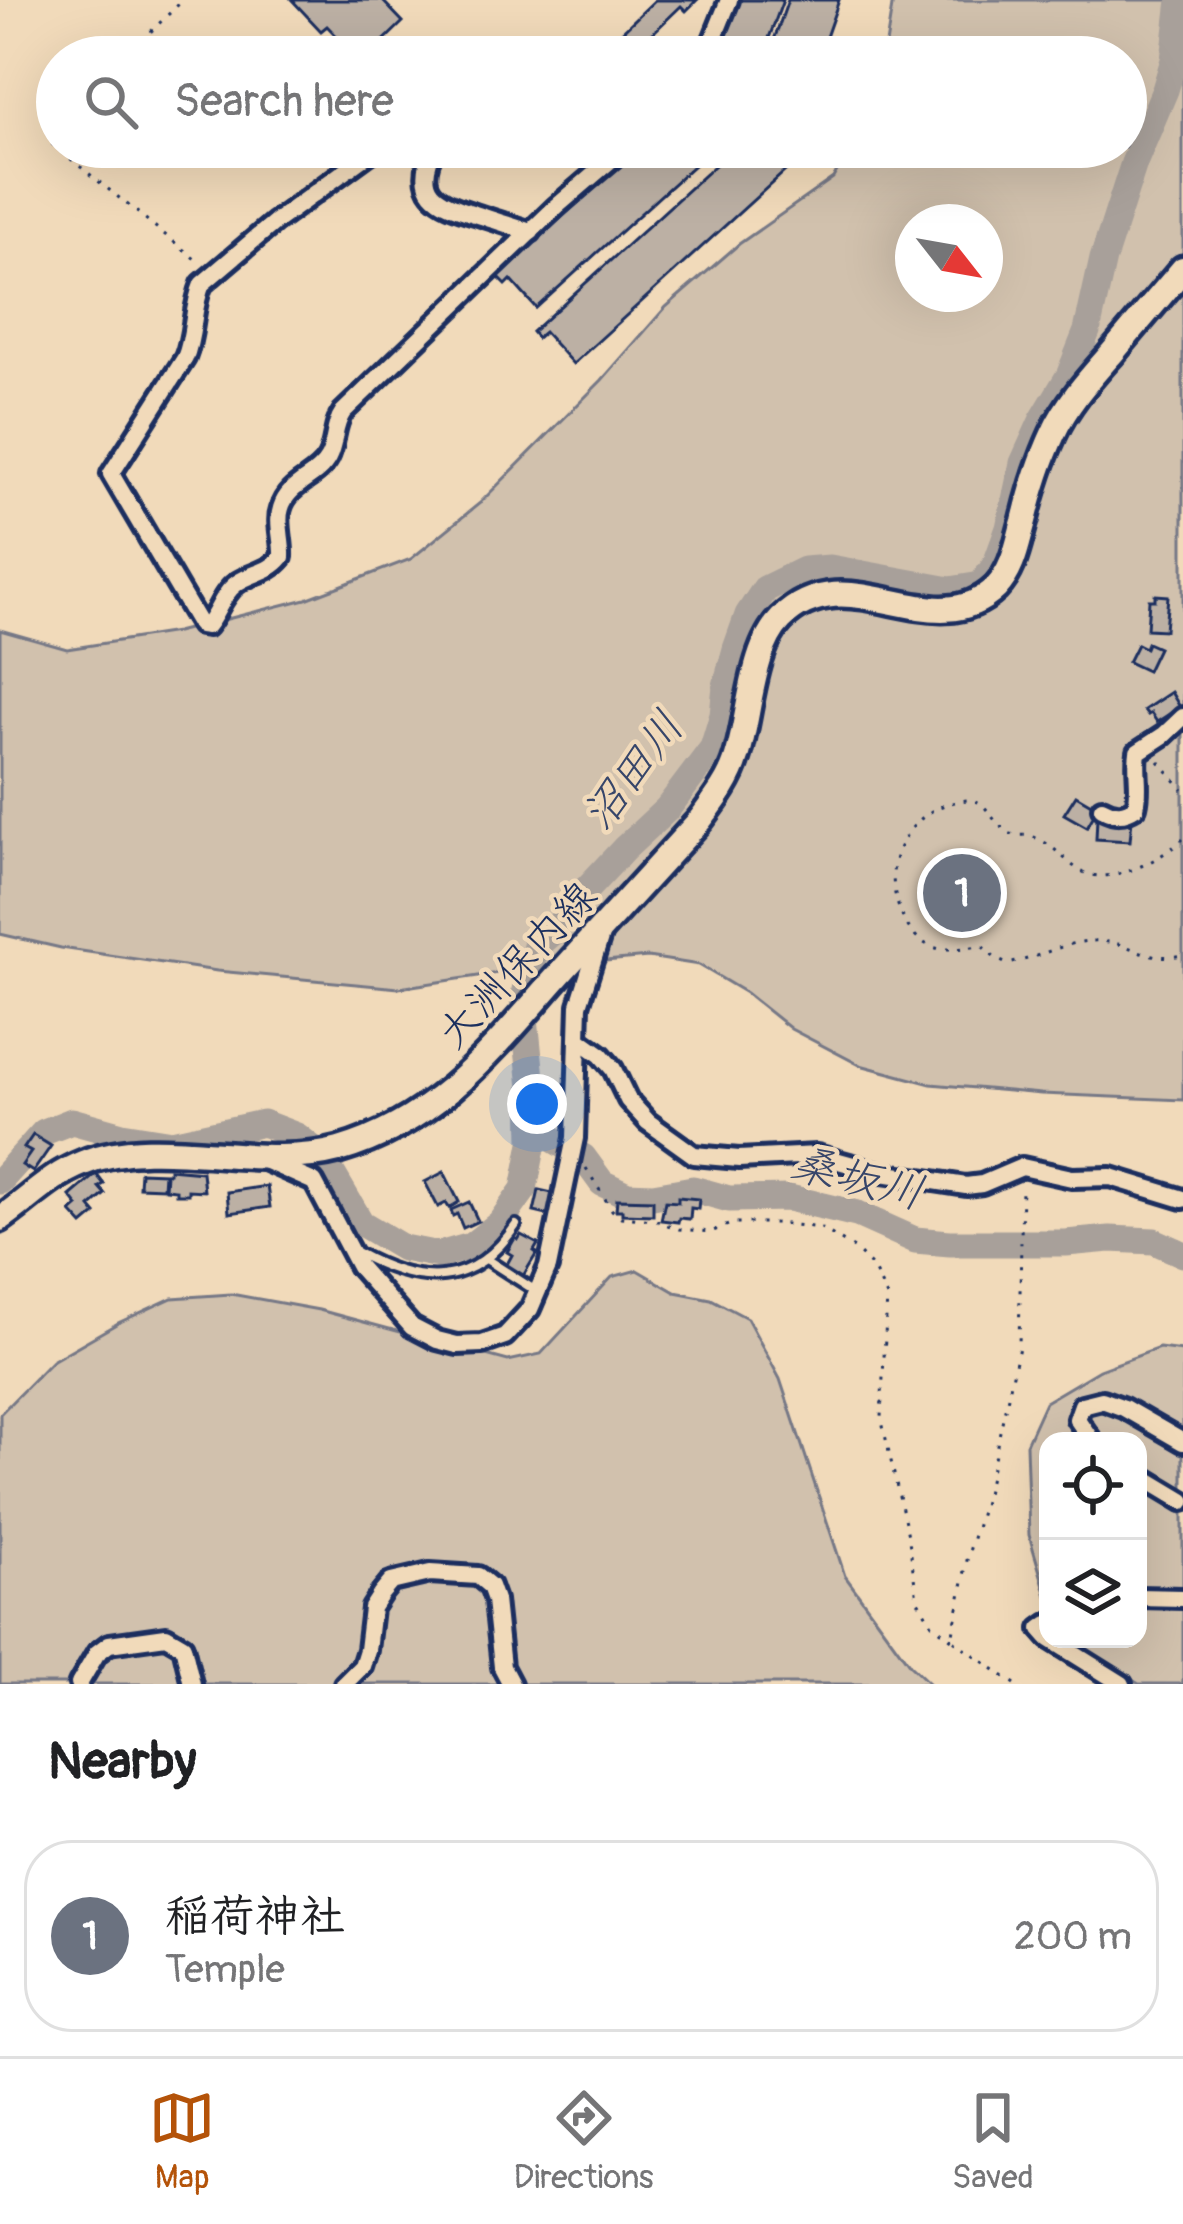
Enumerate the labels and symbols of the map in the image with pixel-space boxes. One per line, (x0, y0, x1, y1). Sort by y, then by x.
north arrow (895, 204, 1003, 312)
water label: 沼田川 (571, 700, 697, 842)
pin: 1 (923, 848, 1001, 938)
street label: 大洲保内線 (427, 871, 608, 1060)
your location (507, 1074, 567, 1134)
water label: 桑坂川 (785, 1135, 930, 1222)

